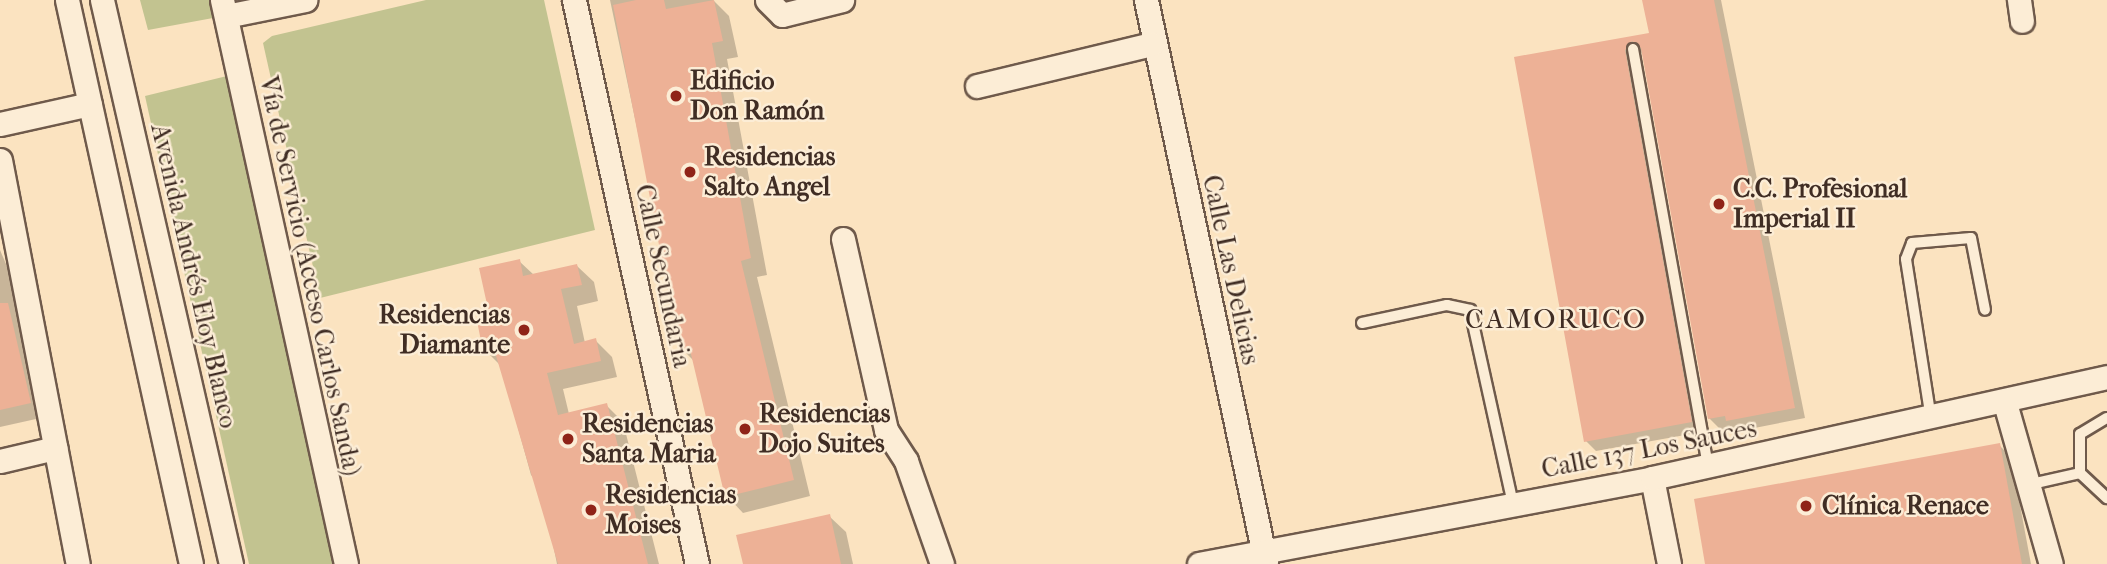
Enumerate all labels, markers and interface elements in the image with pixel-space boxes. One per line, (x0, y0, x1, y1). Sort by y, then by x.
place label: Edificio Don Ramón (690, 65, 824, 126)
street label: Vía de Servicio (Acceso Carlos Sanda) (252, 73, 368, 479)
marker: Edificio Don Ramón (668, 88, 684, 104)
street label: Avenida Andrés Eloy Blanco (144, 121, 244, 431)
place label: Residencias Salto Angel (704, 141, 835, 202)
marker: Residencias Salto Angel (682, 164, 698, 180)
street label: Calle Las Delicias (1196, 172, 1266, 368)
place label: C.C. Profesional Imperial II (1733, 173, 1908, 234)
street label: Calle Secundaria (628, 182, 698, 370)
marker: C.C. Profesional Imperial II (1711, 196, 1727, 212)
place label: Residencias Diamante (379, 299, 510, 360)
district label: CAMORUCO (1466, 302, 1646, 336)
marker: Residencias Diamante (516, 322, 532, 338)
place label: Residencias Dojo Suites (759, 398, 890, 460)
place label: Residencias Santa Maria (582, 408, 716, 470)
street label: Calle 137 Los Sauces (1539, 413, 1759, 485)
marker: Residencias Dojo Suites (737, 421, 753, 437)
marker: Residencias Santa Maria (560, 431, 576, 447)
place label: Residencias Moises (605, 479, 736, 540)
place label: Clínica Renace (1822, 490, 1989, 522)
marker: Clínica Renace (1796, 496, 1816, 516)
marker: Residencias Moises (583, 502, 599, 518)

